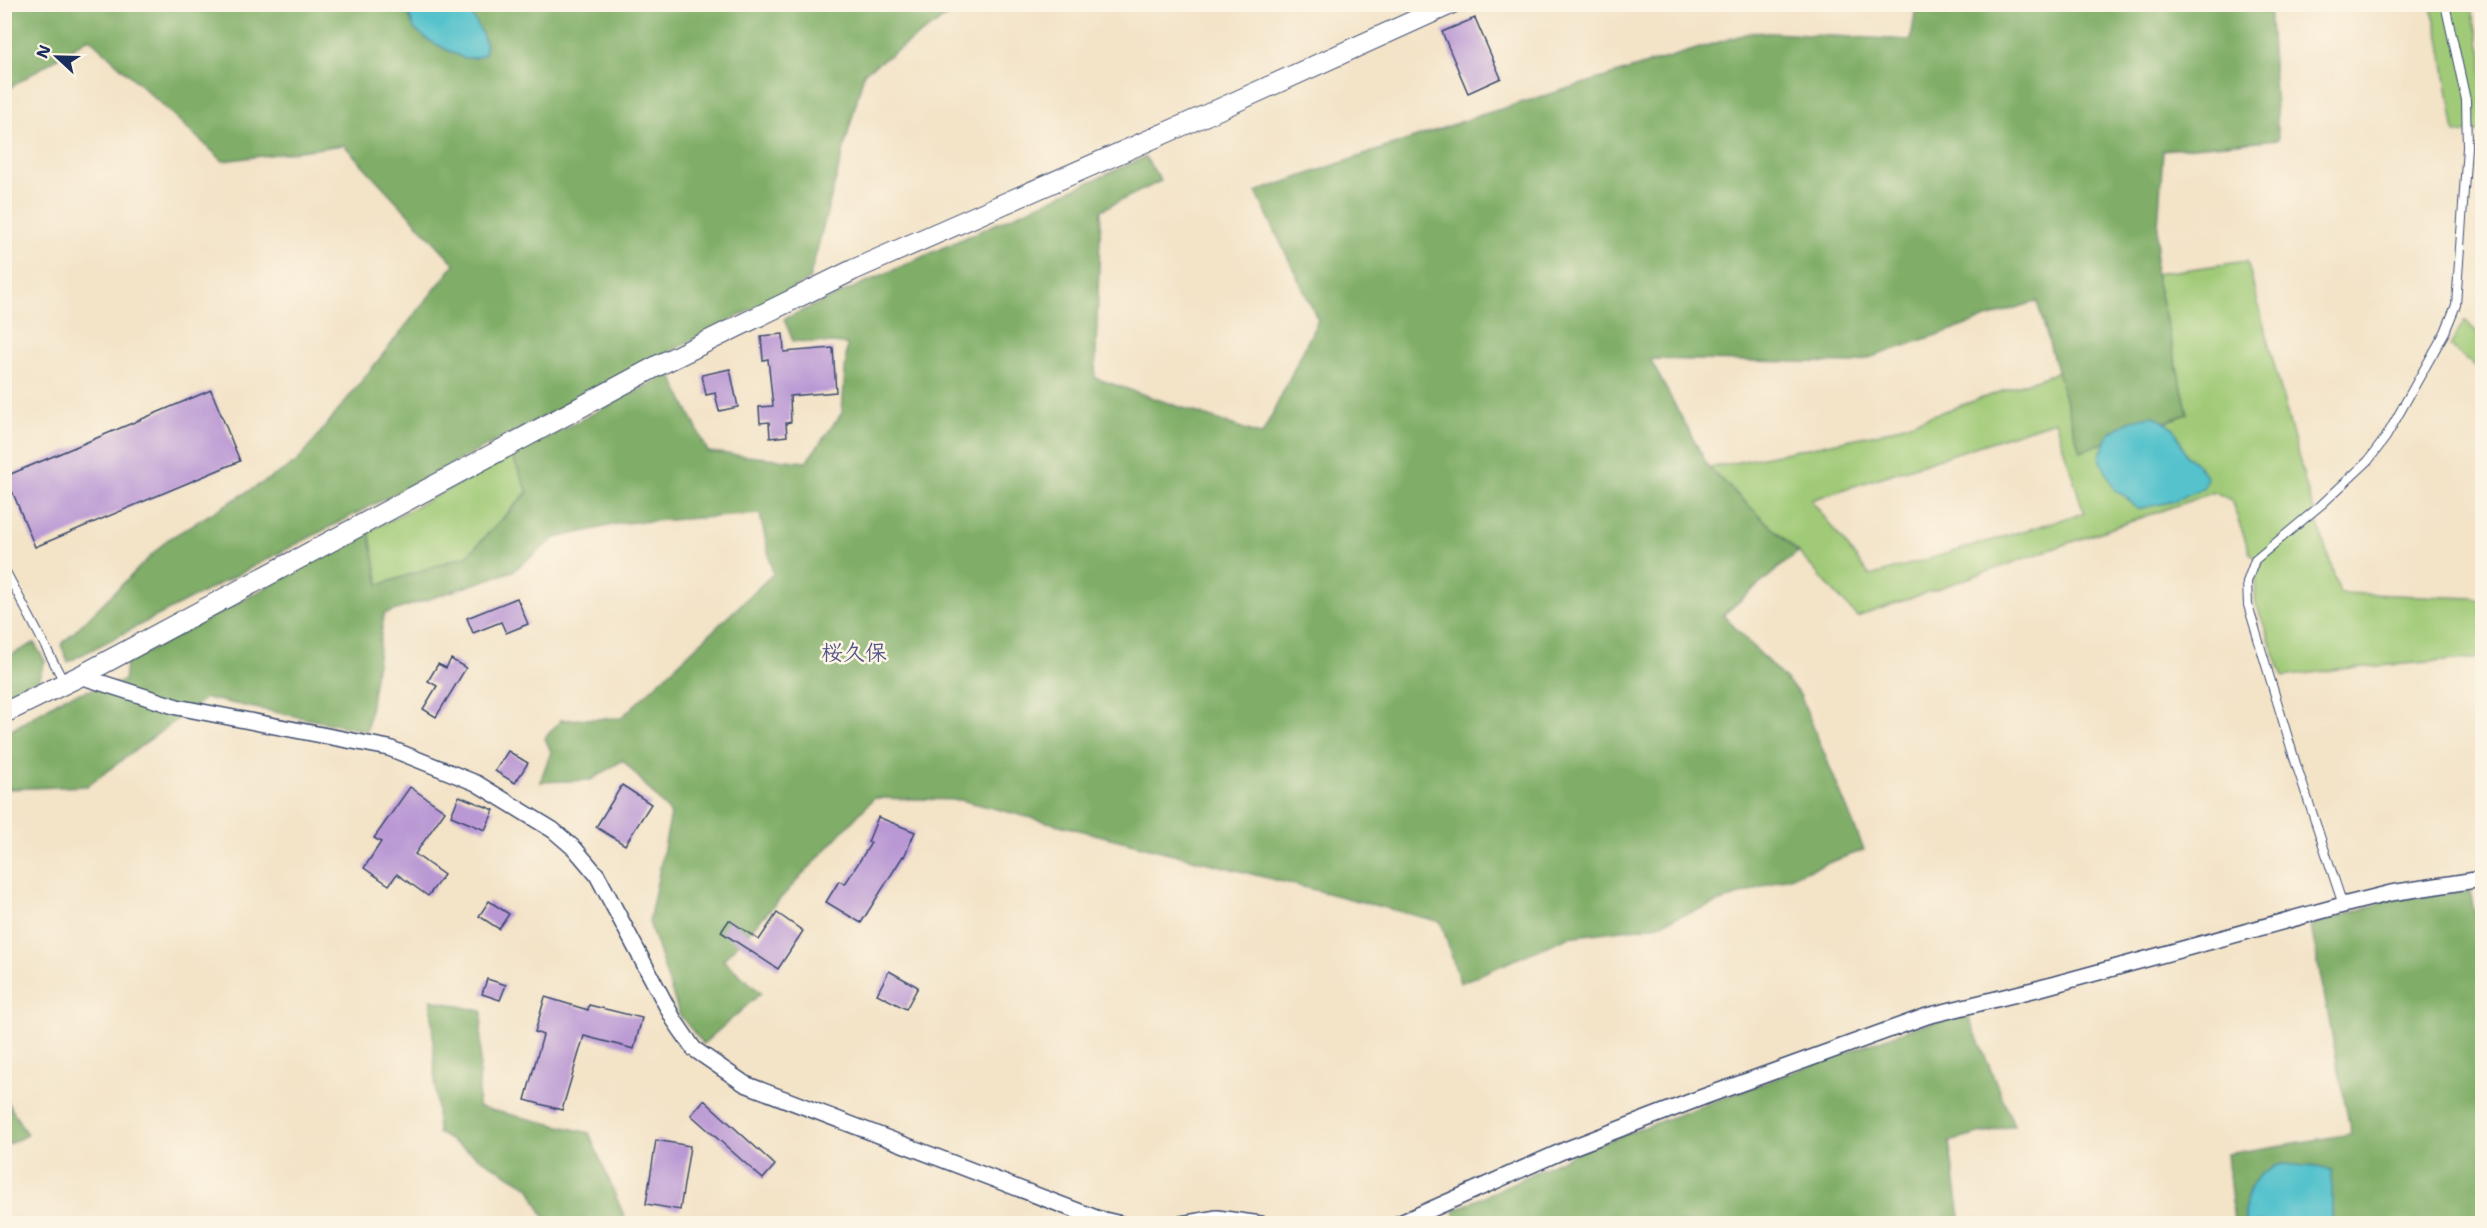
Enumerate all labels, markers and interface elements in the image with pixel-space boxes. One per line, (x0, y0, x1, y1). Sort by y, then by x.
north arrow (27, 27, 87, 87)
text: N (31, 42, 56, 61)
district label: 桜久保 (821, 638, 887, 667)

